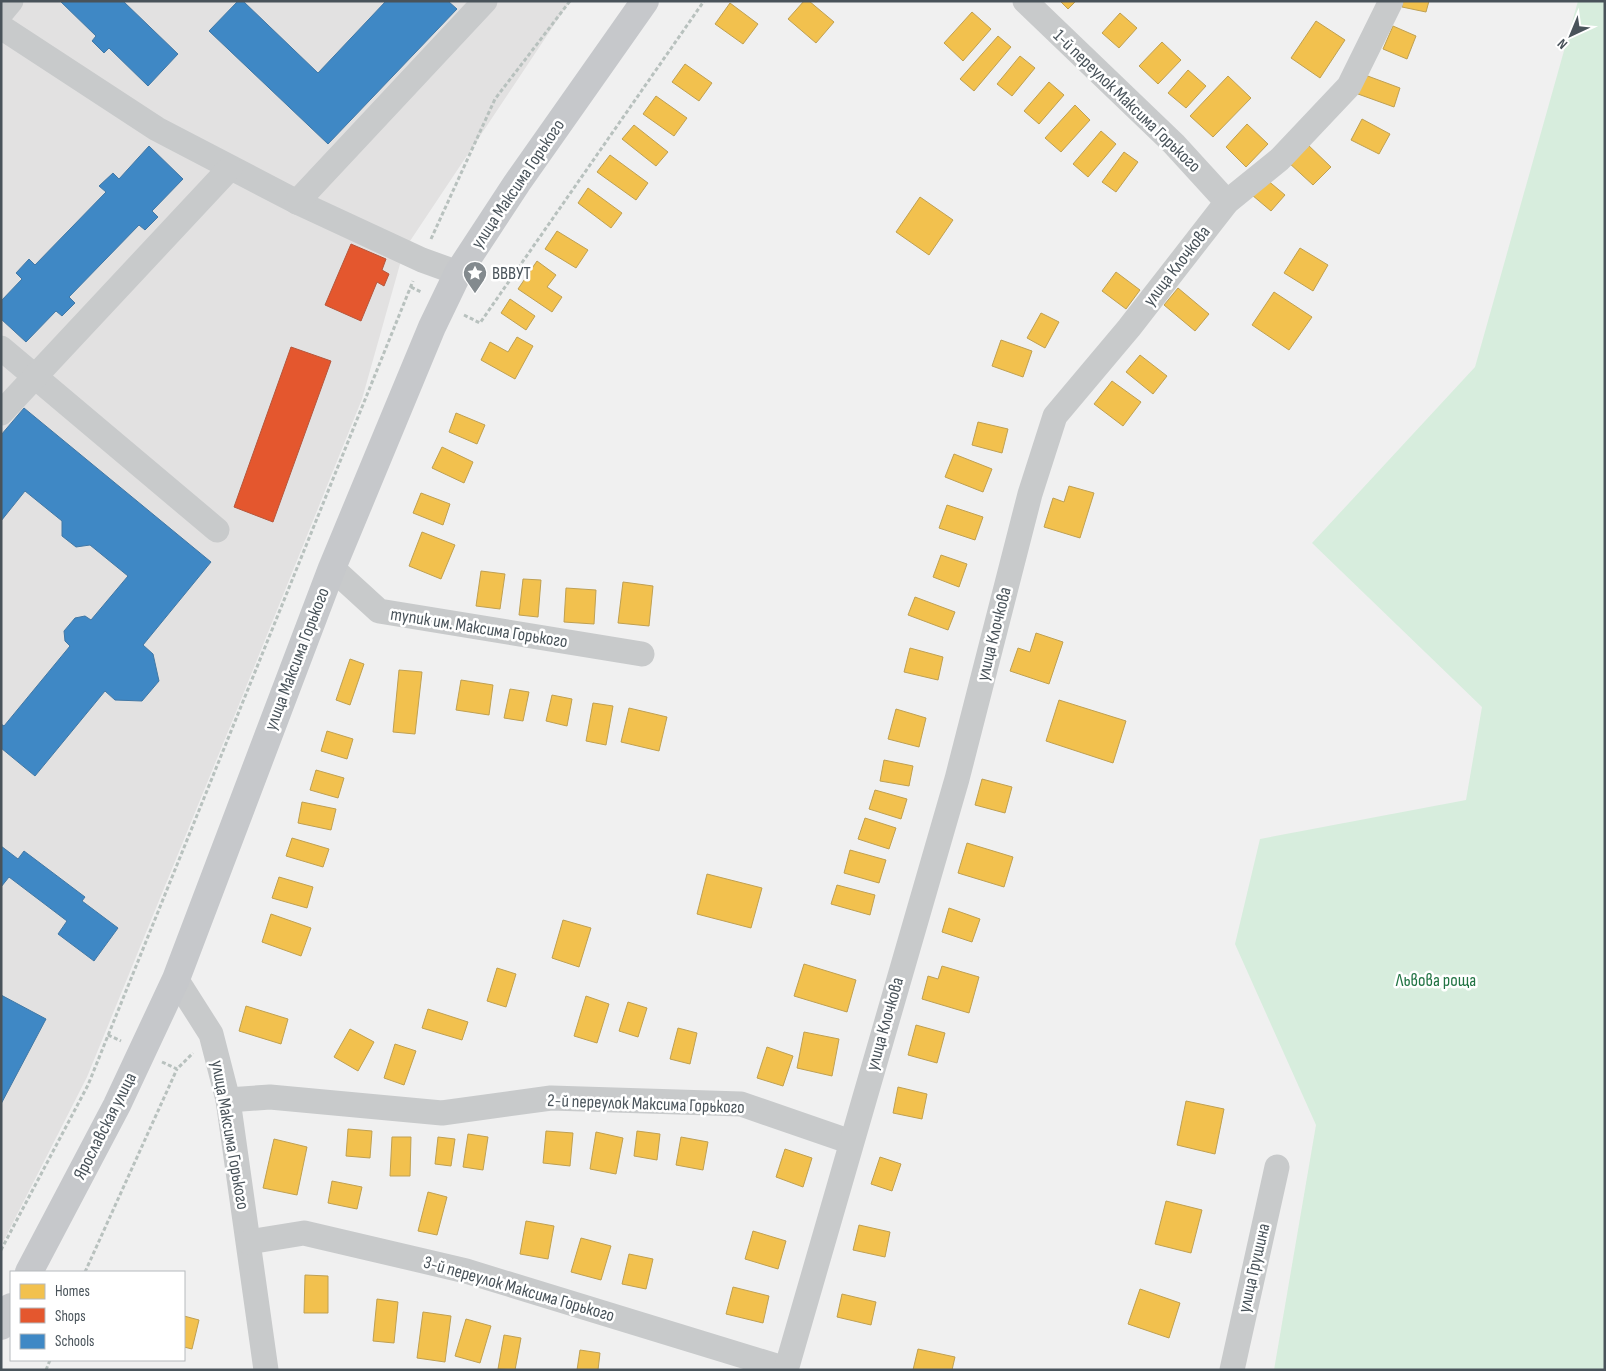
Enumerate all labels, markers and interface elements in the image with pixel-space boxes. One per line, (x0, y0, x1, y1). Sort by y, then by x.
north arrow (1546, 10, 1596, 60)
street label: 1-й переулок Максима Горького (1049, 25, 1205, 177)
text: N (1554, 35, 1571, 53)
street label: улица Максима Горького (467, 115, 569, 253)
street label: улица Клочкова (1139, 222, 1215, 310)
place icon: ВВВУТ (462, 260, 488, 294)
place label: ВВВУТ (492, 263, 531, 284)
street label: улица Максима Горького (260, 585, 334, 733)
street label: улица Клочкова (972, 585, 1016, 683)
street label: тупик им. Максима Горького (389, 604, 569, 652)
park label: Львова роща (1395, 970, 1476, 991)
street label: улица Клочкова (862, 975, 908, 1073)
street label: улица Максима Горького (207, 1059, 253, 1211)
street label: Ярославская улица (69, 1069, 141, 1183)
street label: 2-й переулок Максима Горького (547, 1090, 745, 1118)
street label: улица Грушина (1234, 1221, 1274, 1315)
street label: 3-й переулок Максима Горького (421, 1252, 617, 1326)
legend (10, 1271, 185, 1361)
text: Homes (55, 1282, 90, 1301)
text: Shops (55, 1307, 86, 1326)
text: Schools (55, 1332, 94, 1351)

